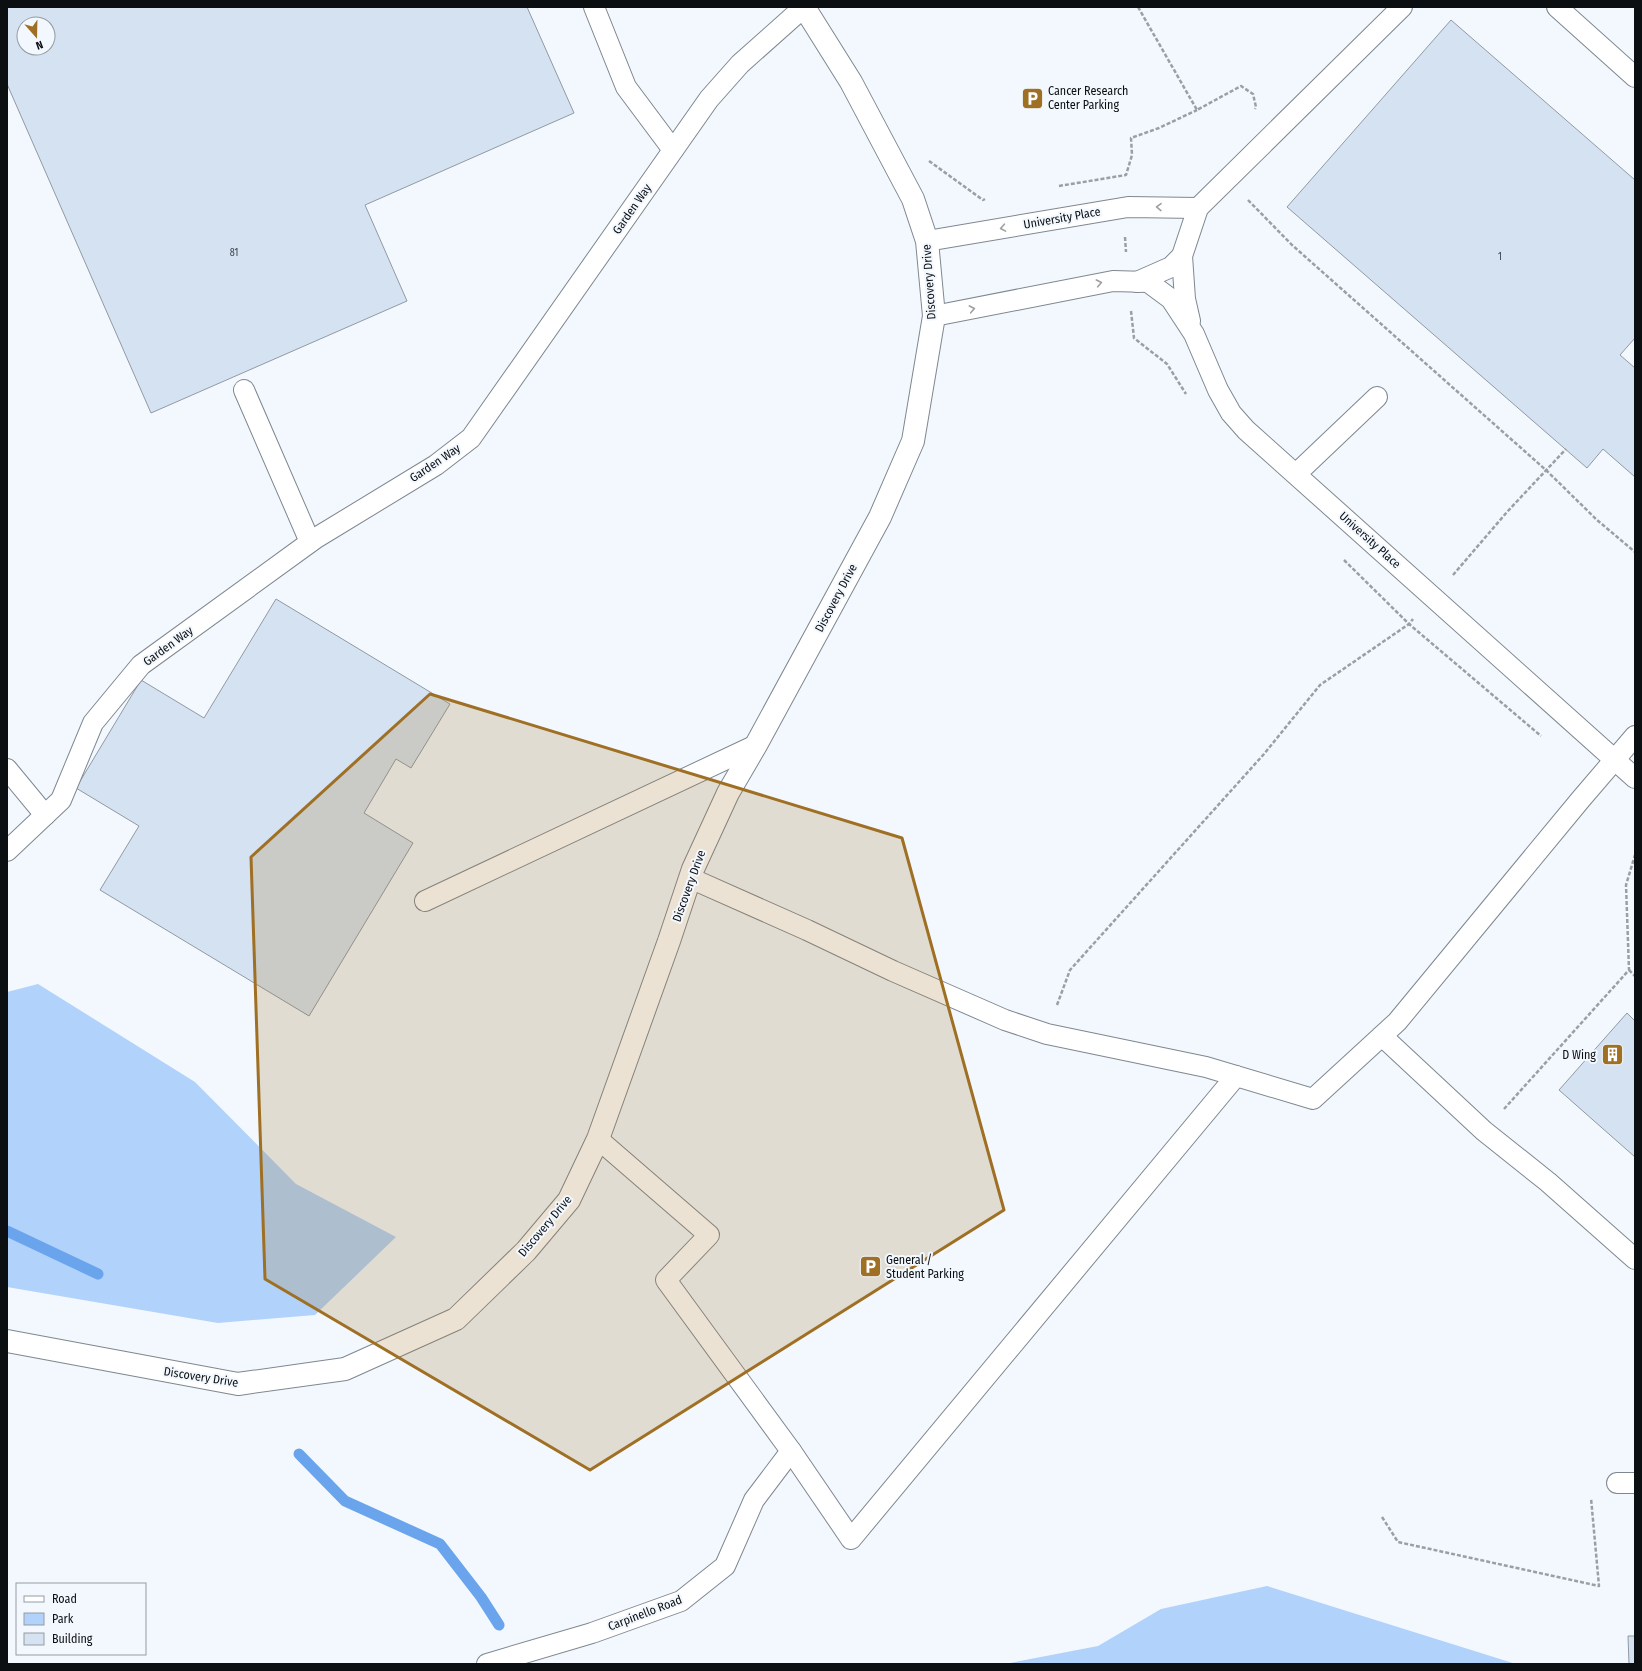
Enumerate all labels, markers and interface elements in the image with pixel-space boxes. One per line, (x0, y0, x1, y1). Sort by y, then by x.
north arrow (16, 16, 56, 56)
text: N (34, 38, 45, 52)
place label: Cancer Research Center Parking (1048, 84, 1128, 112)
parking icon: Cancer Research Center Parking (1019, 85, 1045, 111)
street label: Garden Way (610, 181, 655, 237)
one-way arrow (1156, 203, 1162, 211)
street label: University Place (1022, 204, 1102, 232)
one-way arrow (1000, 224, 1006, 232)
street label: Discovery Drive (919, 244, 939, 320)
house number: 81 (230, 247, 238, 259)
house number: 1 (1498, 251, 1502, 263)
one-way arrow (1096, 280, 1103, 288)
one-way arrow (969, 305, 975, 313)
street label: Garden Way (407, 441, 463, 485)
street label: University Place (1336, 509, 1404, 571)
street label: Discovery Drive (812, 561, 860, 635)
street label: Garden Way (141, 623, 196, 669)
street label: Discovery Drive (670, 848, 708, 924)
building icon: D Wing (1599, 1042, 1625, 1068)
place label: D Wing (1562, 1048, 1596, 1062)
street label: Discovery Drive (515, 1193, 575, 1259)
place label: General / Student Parking (886, 1253, 964, 1281)
parking icon: General / Student Parking (858, 1254, 884, 1280)
street label: Discovery Drive (163, 1364, 239, 1390)
legend (16, 1583, 146, 1655)
text: Road (52, 1592, 77, 1606)
street label: Carpinello Road (606, 1592, 684, 1634)
text: Park (52, 1612, 74, 1626)
text: Building (52, 1632, 93, 1646)

